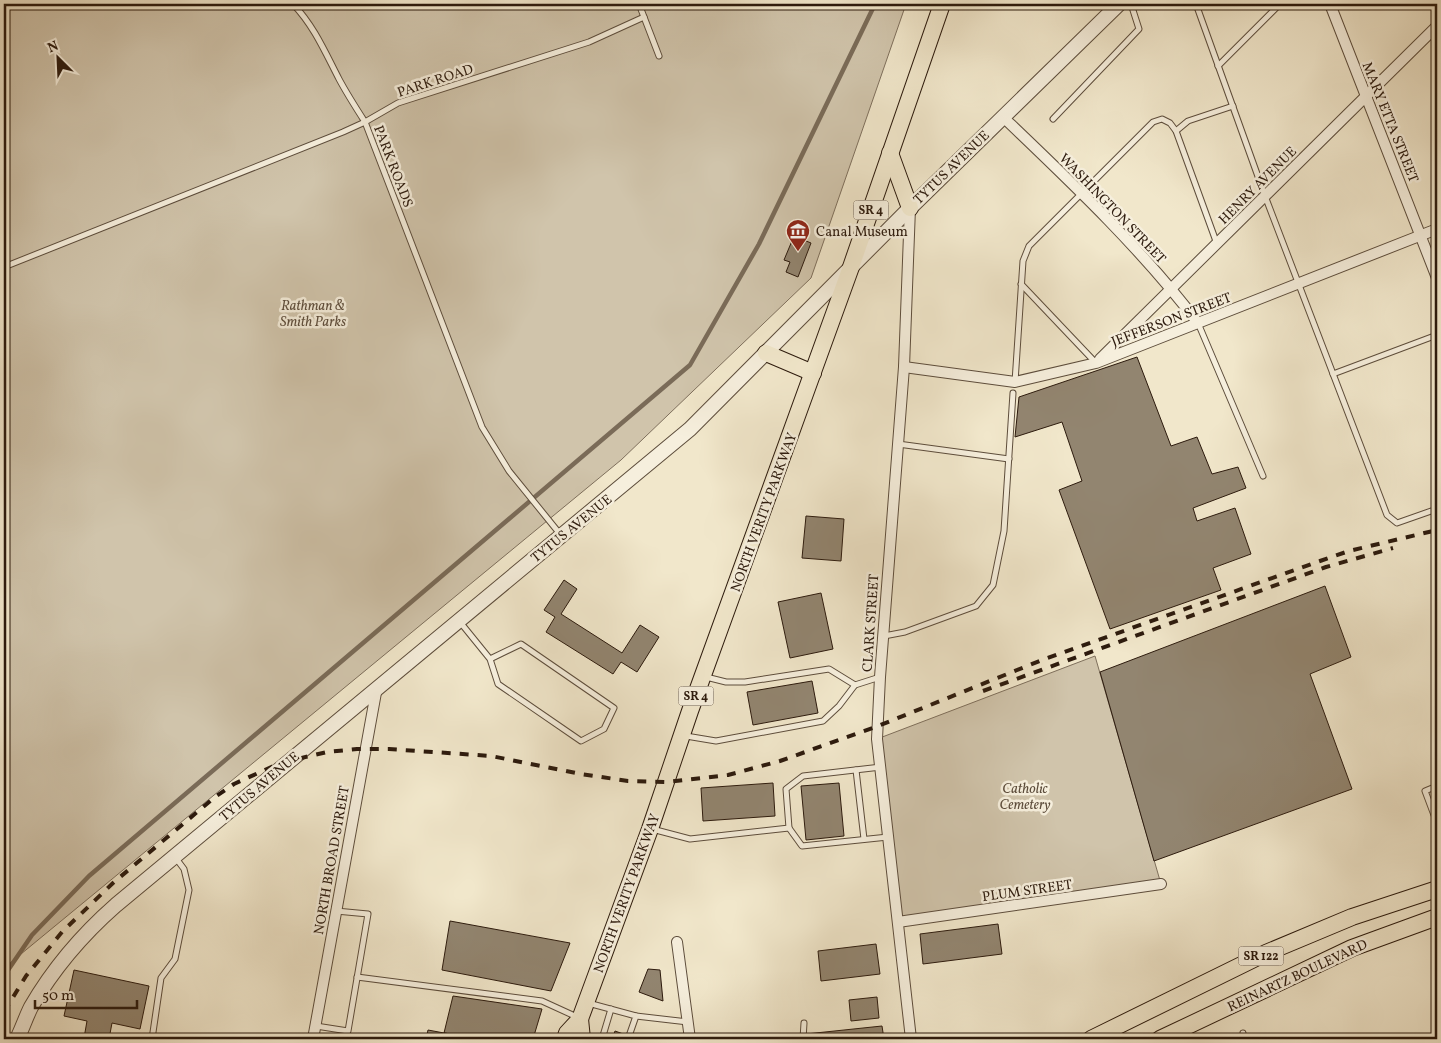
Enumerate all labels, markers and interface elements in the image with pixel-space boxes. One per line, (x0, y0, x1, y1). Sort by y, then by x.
north arrow (32, 32, 82, 82)
text: N (45, 37, 62, 58)
street label: MARY ETTA STREET (1357, 59, 1422, 186)
street label: PARK ROAD (395, 60, 476, 103)
street label: PARK ROADS (368, 123, 417, 210)
street label: TYTUS AVENUE (910, 127, 994, 209)
street label: HENRY AVENUE (1215, 143, 1301, 229)
street label: WASHINGTON STREET (1054, 150, 1170, 268)
road number: SR 4 (854, 200, 888, 220)
museum icon: Canal Museum (785, 218, 811, 252)
place label: Canal Museum (816, 223, 908, 242)
street label: JEFFERSON STREET (1109, 289, 1234, 352)
park label: Rathman & Smith Parks (280, 297, 346, 332)
street label: NORTH VERITY PARKWAY (727, 430, 802, 595)
street label: TYTUS AVENUE (527, 491, 616, 568)
street label: CLARK STREET (859, 574, 884, 673)
road number: SR 4 (678, 686, 714, 706)
street label: TYTUS AVENUE (216, 748, 304, 826)
park label: Catholic Cemetery (999, 780, 1051, 815)
street label: NORTH BROAD STREET (310, 784, 355, 936)
street label: NORTH VERITY PARKWAY (590, 811, 665, 976)
street label: PLUM STREET (981, 876, 1073, 907)
street label: REINARTZ BOULEVARD (1224, 935, 1371, 1017)
road number: SR 122 (1238, 946, 1284, 966)
scale bar (35, 978, 138, 1010)
text: 50 m (42, 986, 74, 1007)

